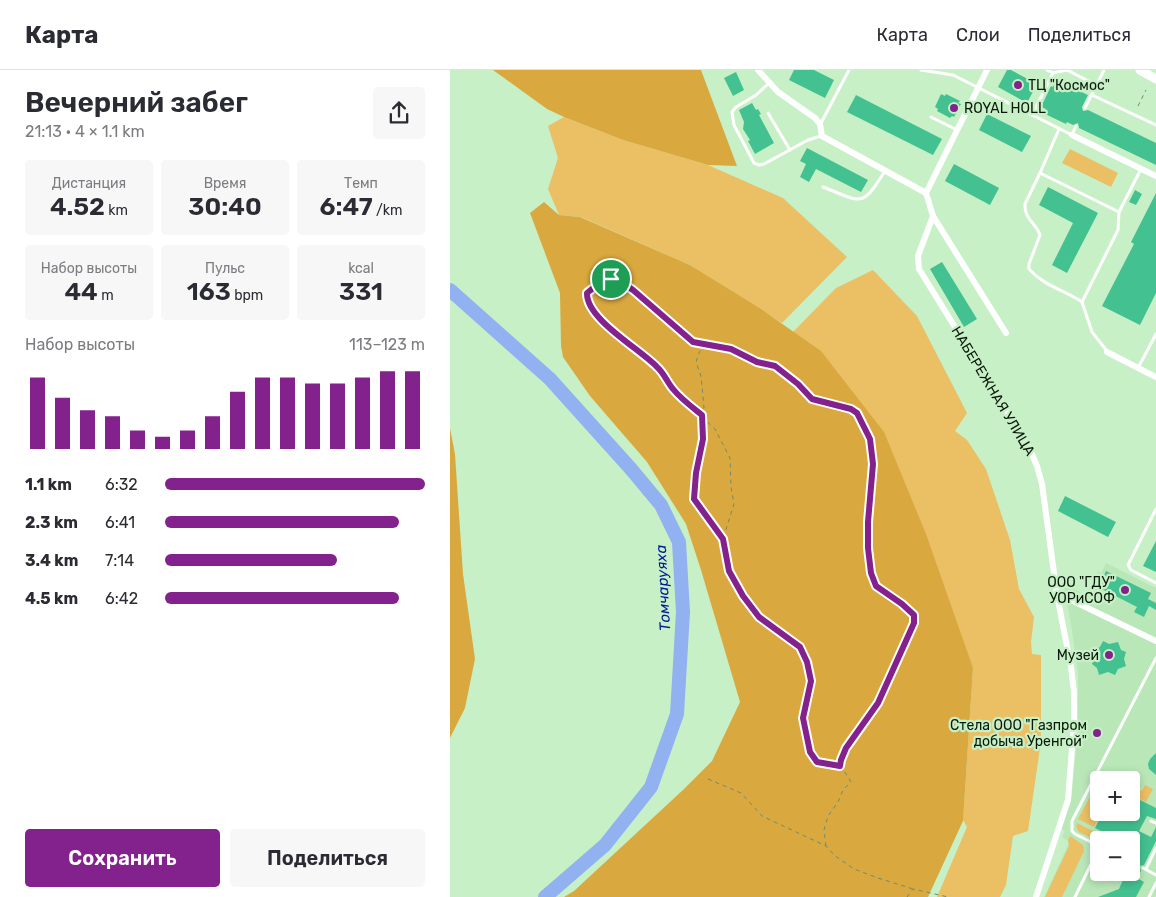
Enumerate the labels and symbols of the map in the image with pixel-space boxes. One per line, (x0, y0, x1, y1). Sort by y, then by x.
place label: ТЦ "Космос" (1028, 77, 1110, 94)
marker: ТЦ "Космос" (1012, 79, 1024, 91)
place label: ROYAL HOLL (964, 100, 1046, 117)
marker: ROYAL HOLL (948, 102, 960, 114)
pin (590, 258, 632, 300)
street label: НАБЕРЕЖНАЯ УЛИЦА (948, 323, 1039, 459)
water label: Томчаруяха (652, 544, 674, 632)
place label: ООО "ГДУ" УОРиСОФ (1047, 574, 1115, 607)
marker: ООО "ГДУ" УОРиСОФ (1119, 584, 1131, 596)
place label: Музей (1057, 647, 1099, 664)
marker: Музей (1103, 649, 1115, 661)
place label: Стела ООО "Газпром добыча Уренгой" (950, 717, 1087, 750)
marker: Стела ООО "Газпром добыча Уренгой" (1091, 727, 1103, 739)

